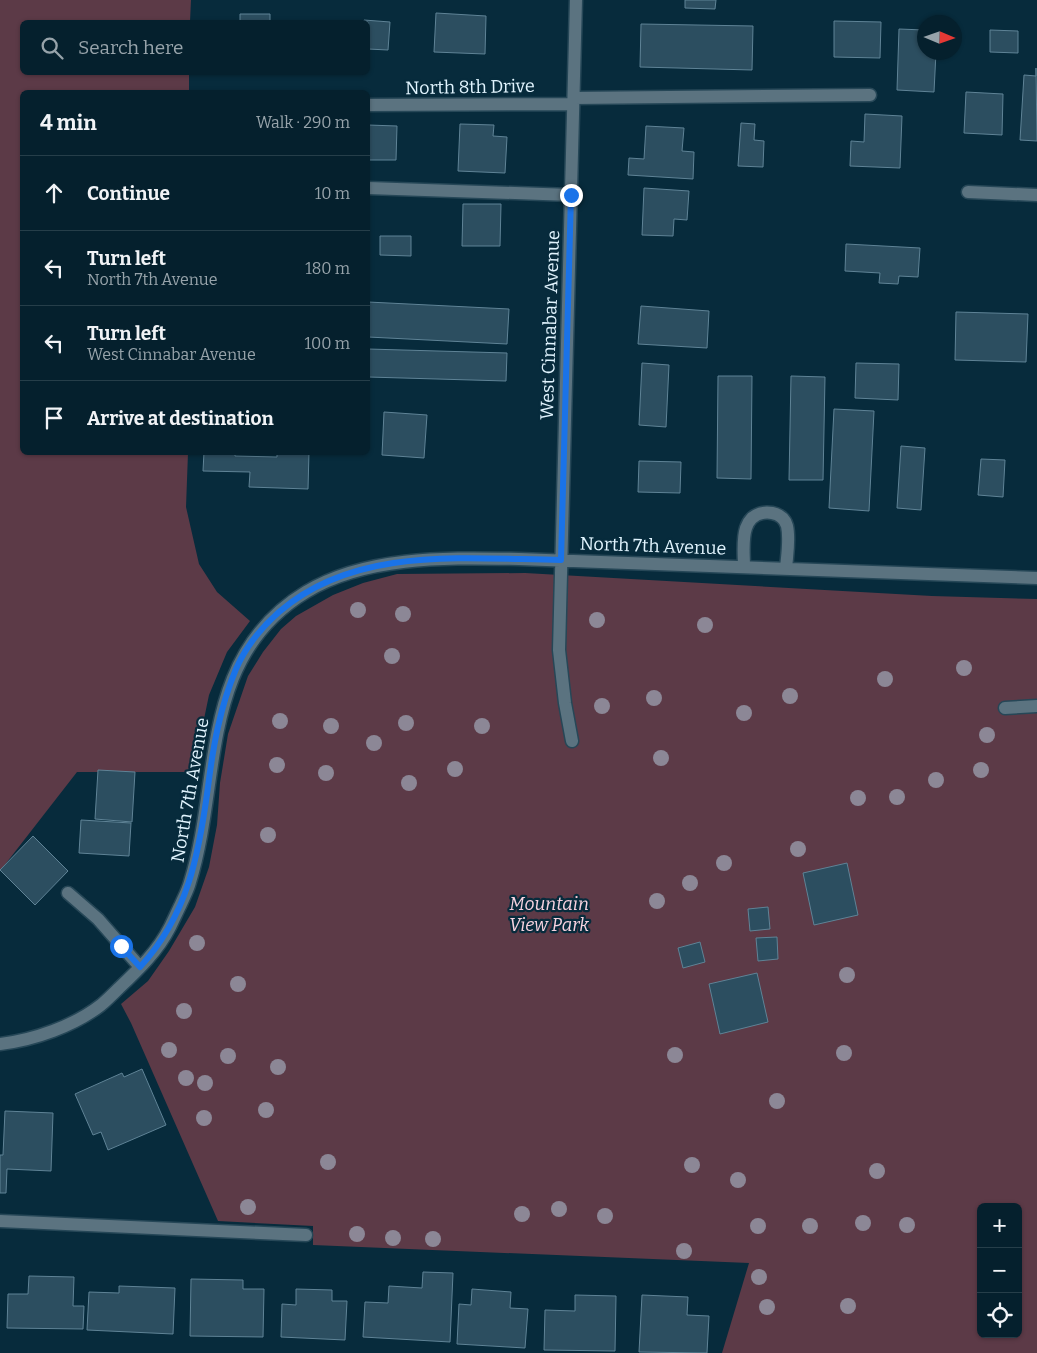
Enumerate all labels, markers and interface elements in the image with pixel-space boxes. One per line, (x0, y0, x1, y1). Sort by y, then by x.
north arrow (917, 15, 962, 60)
search box (20, 20, 370, 75)
icon: search (38, 34, 66, 62)
text: Search here (78, 36, 183, 59)
street label: North 8th Drive (405, 75, 535, 99)
text: 4 min (40, 110, 97, 136)
text: Walk · 290 m (256, 113, 350, 132)
icon: ahead (40, 179, 68, 207)
text: Continue (87, 182, 170, 205)
text: 10 m (315, 184, 350, 203)
route end (560, 184, 583, 207)
street label: West Cinnabar Avenue (536, 230, 564, 420)
text: Turn left (87, 247, 166, 270)
icon: left (40, 254, 68, 282)
text: 180 m (305, 259, 350, 278)
text: North 7th Avenue (87, 270, 218, 289)
text: Turn left (87, 322, 166, 345)
icon: left (40, 329, 68, 357)
text: 100 m (305, 334, 350, 353)
text: West Cinnabar Avenue (87, 345, 256, 364)
icon: arrive (40, 404, 68, 432)
text: Arrive at destination (87, 407, 274, 430)
street label: North 7th Avenue (579, 532, 727, 560)
street label: North 7th Avenue (166, 716, 214, 864)
park label: Mountain View Park (509, 893, 589, 936)
route start (110, 935, 133, 958)
map controls (977, 1203, 1022, 1338)
button: + (977, 1203, 1022, 1248)
button: − (977, 1248, 1022, 1293)
button: locate (977, 1293, 1022, 1338)

